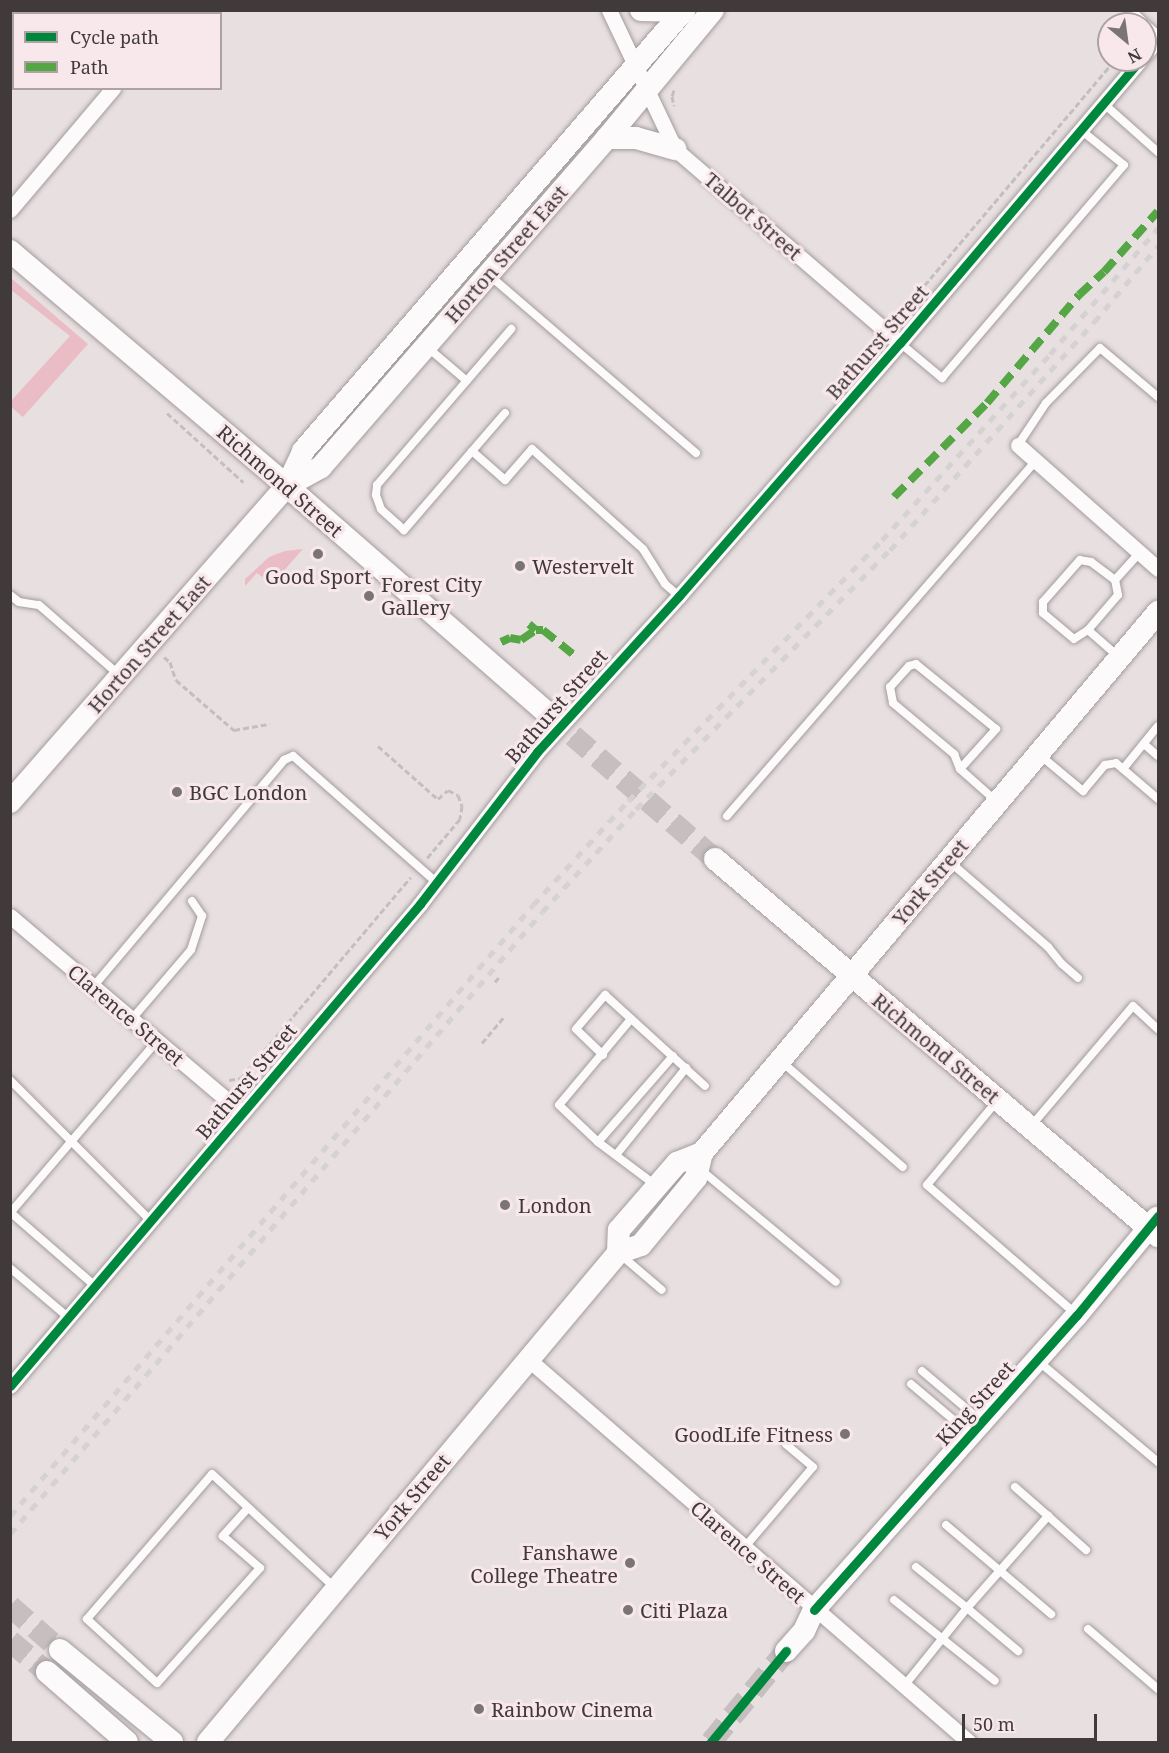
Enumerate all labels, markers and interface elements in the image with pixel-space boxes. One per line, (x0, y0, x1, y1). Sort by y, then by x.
legend (12, 12, 222, 90)
north arrow (1097, 12, 1157, 72)
text: Cycle path (70, 25, 159, 49)
text: N (1124, 43, 1146, 69)
text: Path (70, 55, 109, 79)
street label: Talbot Street (699, 167, 807, 265)
street label: Horton Street East (440, 180, 572, 328)
street label: Bathurst Street (821, 280, 933, 404)
street label: Richmond Street (212, 420, 348, 542)
marker: Good Sport (311, 547, 325, 561)
place label: Westervelt (532, 554, 634, 578)
marker: Westervelt (513, 559, 527, 573)
place label: Good Sport (265, 564, 371, 588)
street label: Horton Street East (83, 570, 215, 718)
place label: Forest City Gallery (381, 572, 482, 619)
marker: Forest City Gallery (362, 589, 376, 603)
street label: Bathurst Street (500, 644, 612, 768)
place label: BGC London (189, 780, 307, 804)
marker: BGC London (170, 785, 184, 799)
street label: York Street (887, 834, 973, 930)
street label: Clarence Street (63, 959, 189, 1071)
street label: Richmond Street (868, 988, 1004, 1108)
street label: Bathurst Street (191, 1018, 301, 1144)
place label: London (518, 1193, 592, 1217)
marker: London (496, 1196, 514, 1214)
street label: King Street (931, 1356, 1019, 1450)
place label: GoodLife Fitness (674, 1422, 833, 1446)
marker: GoodLife Fitness (838, 1427, 852, 1441)
street label: York Street (369, 1449, 455, 1545)
street label: Clarence Street (686, 1496, 810, 1608)
place label: Fanshawe College Theatre (470, 1540, 618, 1587)
marker: Fanshawe College Theatre (623, 1556, 637, 1570)
place label: Citi Plaza (640, 1598, 728, 1622)
marker: Citi Plaza (621, 1603, 635, 1617)
place label: Rainbow Cinema (491, 1697, 653, 1721)
marker: Rainbow Cinema (472, 1702, 486, 1716)
scale bar (965, 1702, 1100, 1740)
text: 50 m (973, 1712, 1015, 1736)

